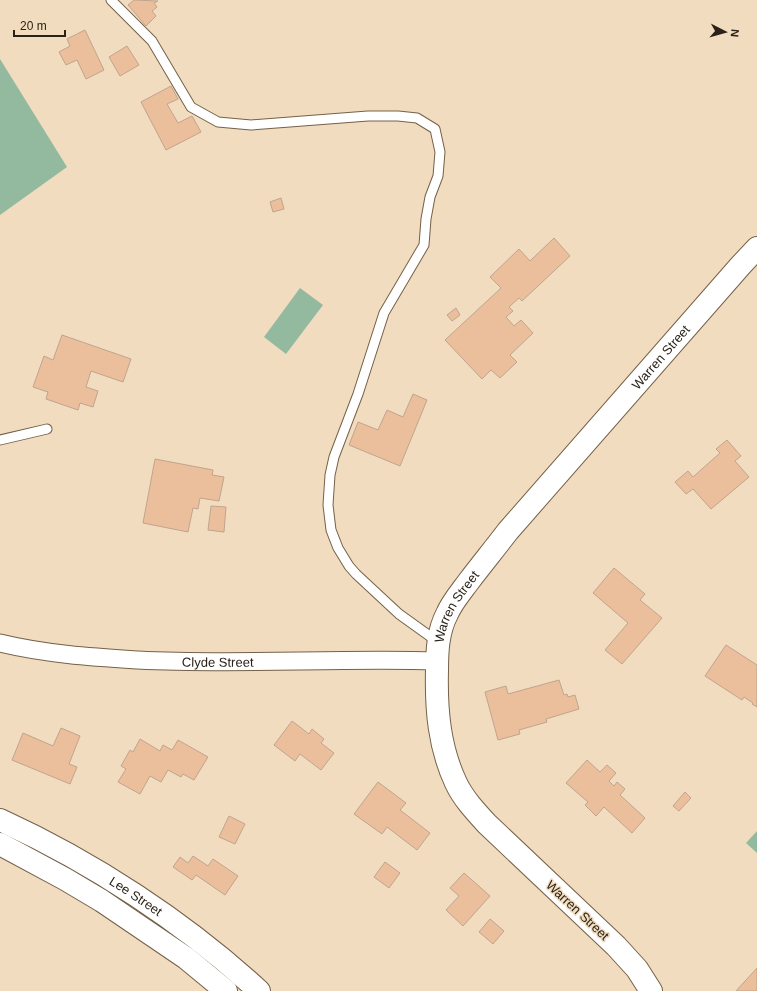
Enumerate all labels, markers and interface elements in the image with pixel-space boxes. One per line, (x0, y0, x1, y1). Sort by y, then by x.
scale bar (14, 12, 65, 38)
north arrow (705, 12, 745, 52)
text: 20 m (20, 19, 47, 33)
text: N (729, 28, 741, 38)
street label: Warren Street (629, 322, 693, 393)
street label: Warren Street (431, 568, 482, 644)
street label: Clyde Street (182, 655, 254, 670)
street label: Lee Street (107, 874, 165, 919)
street label: Warren Street (543, 877, 612, 944)

